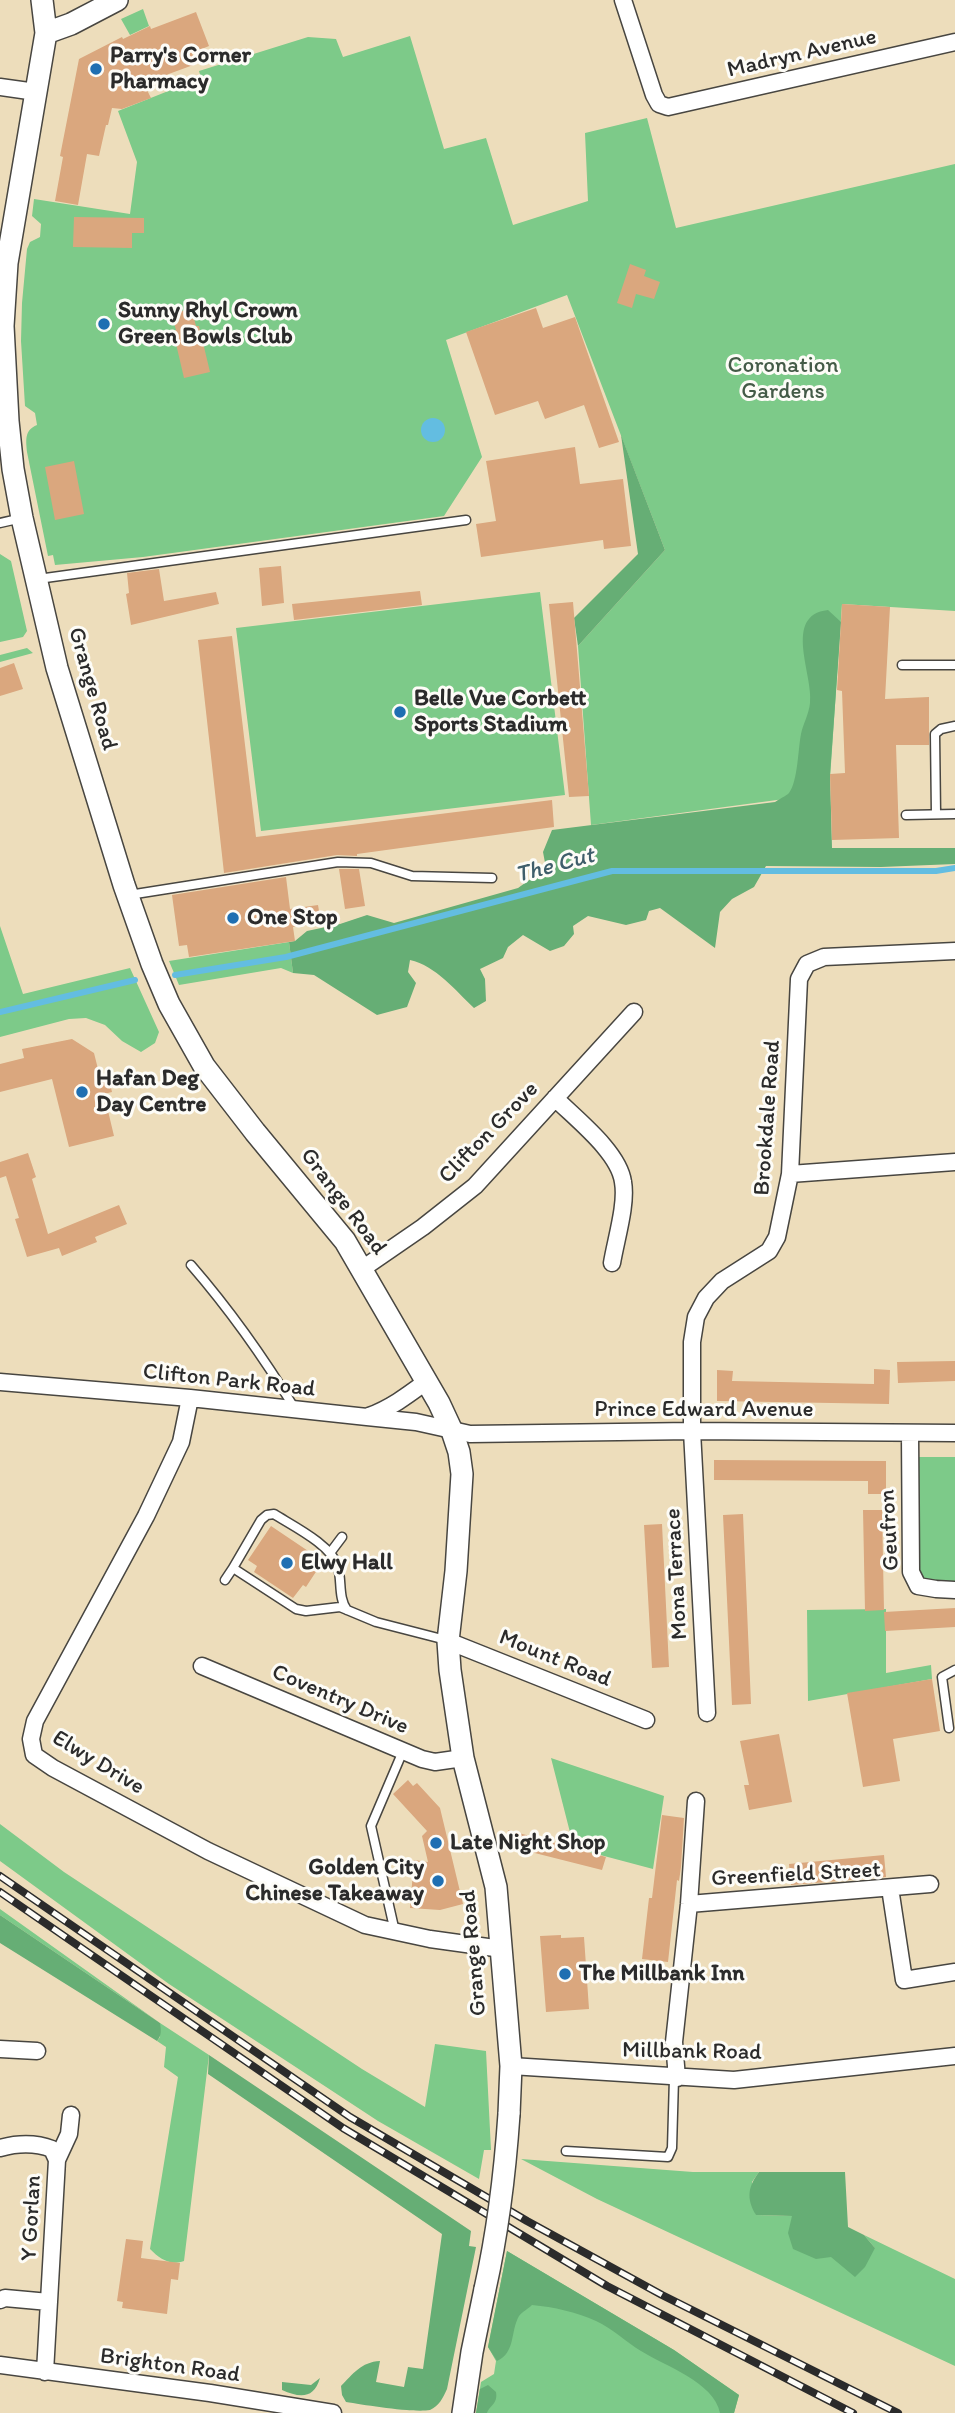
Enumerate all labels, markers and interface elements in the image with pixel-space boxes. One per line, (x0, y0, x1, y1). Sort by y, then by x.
street label: Madryn Avenue (725, 23, 879, 85)
place label: Parry's Corner Pharmacy (110, 42, 251, 96)
marker: Parry's Corner Pharmacy (88, 61, 104, 77)
place label: Sunny Rhyl Crown Green Bowls Club (118, 297, 298, 351)
marker: Sunny Rhyl Crown Green Bowls Club (96, 316, 112, 332)
park label: Coronation Gardens (728, 352, 838, 406)
street label: Grange Road (61, 624, 123, 754)
place label: Belle Vue Corbett Sports Stadium (414, 685, 586, 739)
marker: Belle Vue Corbett Sports Stadium (392, 704, 408, 720)
water label: The Cut (512, 842, 598, 890)
place label: One Stop (247, 904, 338, 932)
marker: One Stop (225, 910, 241, 926)
street label: Brookdale Road (749, 1039, 787, 1197)
place label: Hafan Deg Day Centre (96, 1065, 206, 1119)
street label: Clifton Grove (433, 1076, 545, 1190)
marker: Hafan Deg Day Centre (74, 1084, 90, 1100)
street label: Grange Road (294, 1143, 392, 1261)
street label: Clifton Park Road (141, 1358, 317, 1404)
street label: Prince Edward Avenue (594, 1396, 814, 1424)
street label: Geufron (874, 1489, 906, 1571)
street label: Mona Terrace (660, 1507, 694, 1641)
place label: Elwy Hall (301, 1549, 393, 1577)
marker: Elwy Hall (279, 1555, 295, 1571)
street label: Mount Road (495, 1624, 615, 1694)
street label: Coventry Drive (267, 1659, 413, 1741)
street label: Elwy Drive (47, 1725, 149, 1801)
place label: Late Night Shop (450, 1829, 605, 1857)
marker: Late Night Shop (428, 1835, 444, 1851)
place label: Golden City Chinese Takeaway (245, 1854, 424, 1908)
street label: Greenfield Street (710, 1857, 882, 1893)
marker: Golden City Chinese Takeaway (430, 1873, 446, 1889)
street label: Grange Road (455, 1889, 493, 2017)
place label: The Millbank Inn (579, 1960, 744, 1988)
marker: The Millbank Inn (557, 1966, 573, 1982)
street label: Millbank Road (622, 2037, 762, 2067)
street label: Y Gorlan (16, 2174, 48, 2262)
street label: Brighton Road (98, 2343, 242, 2389)

